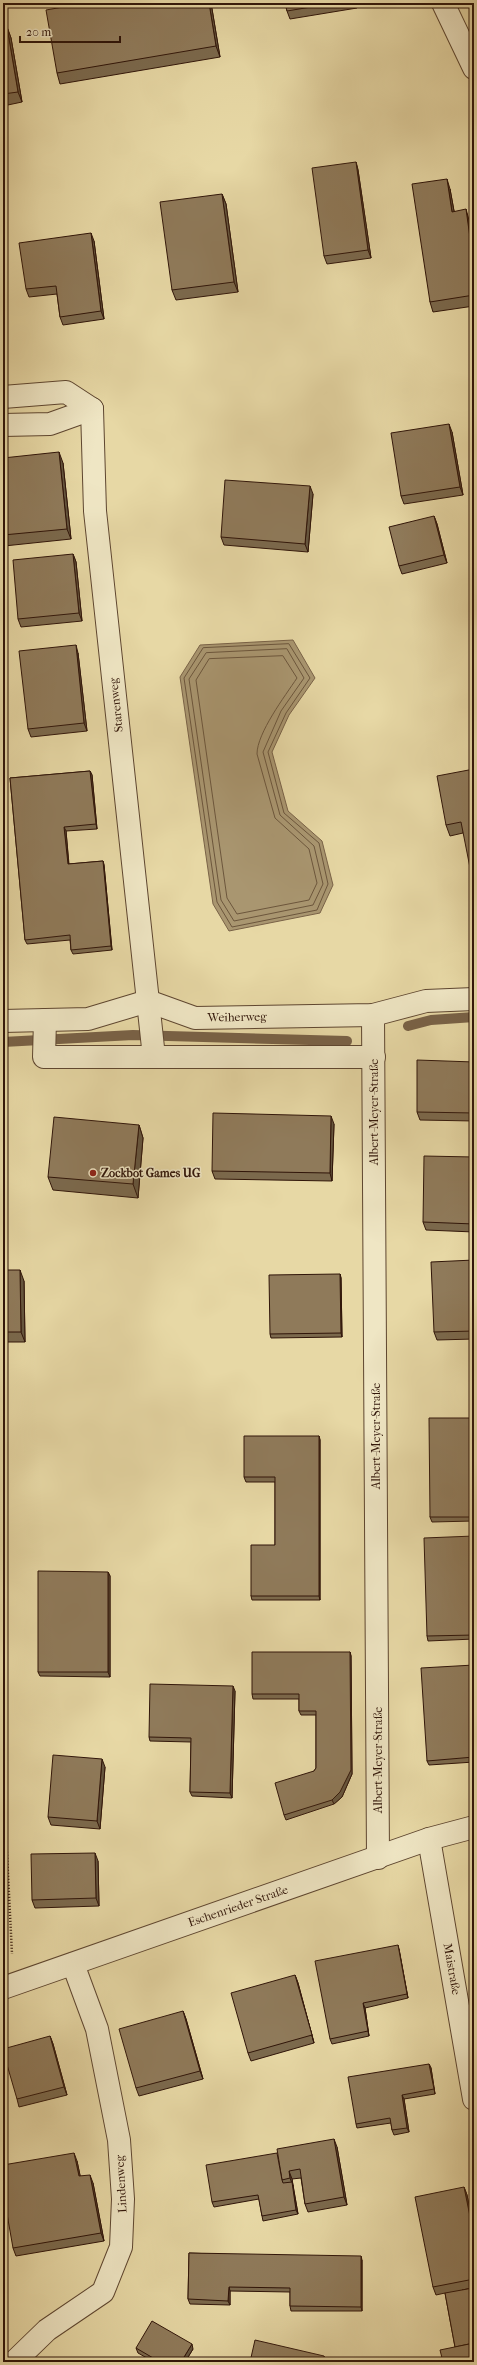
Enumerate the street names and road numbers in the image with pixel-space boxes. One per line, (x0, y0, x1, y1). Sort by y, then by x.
street label: Starenweg (106, 676, 126, 733)
street label: Weiherweg (206, 1009, 267, 1025)
street label: Albert-Meyer-Straße (367, 1059, 381, 1166)
street label: Albert-Meyer-Straße (369, 1383, 383, 1490)
street label: Albert-Meyer-Straße (371, 1707, 385, 1814)
street label: Eschenrieder Straße (186, 1882, 290, 1930)
street label: Maistraße (441, 1942, 463, 1996)
street label: Lindenweg (112, 2154, 130, 2213)

